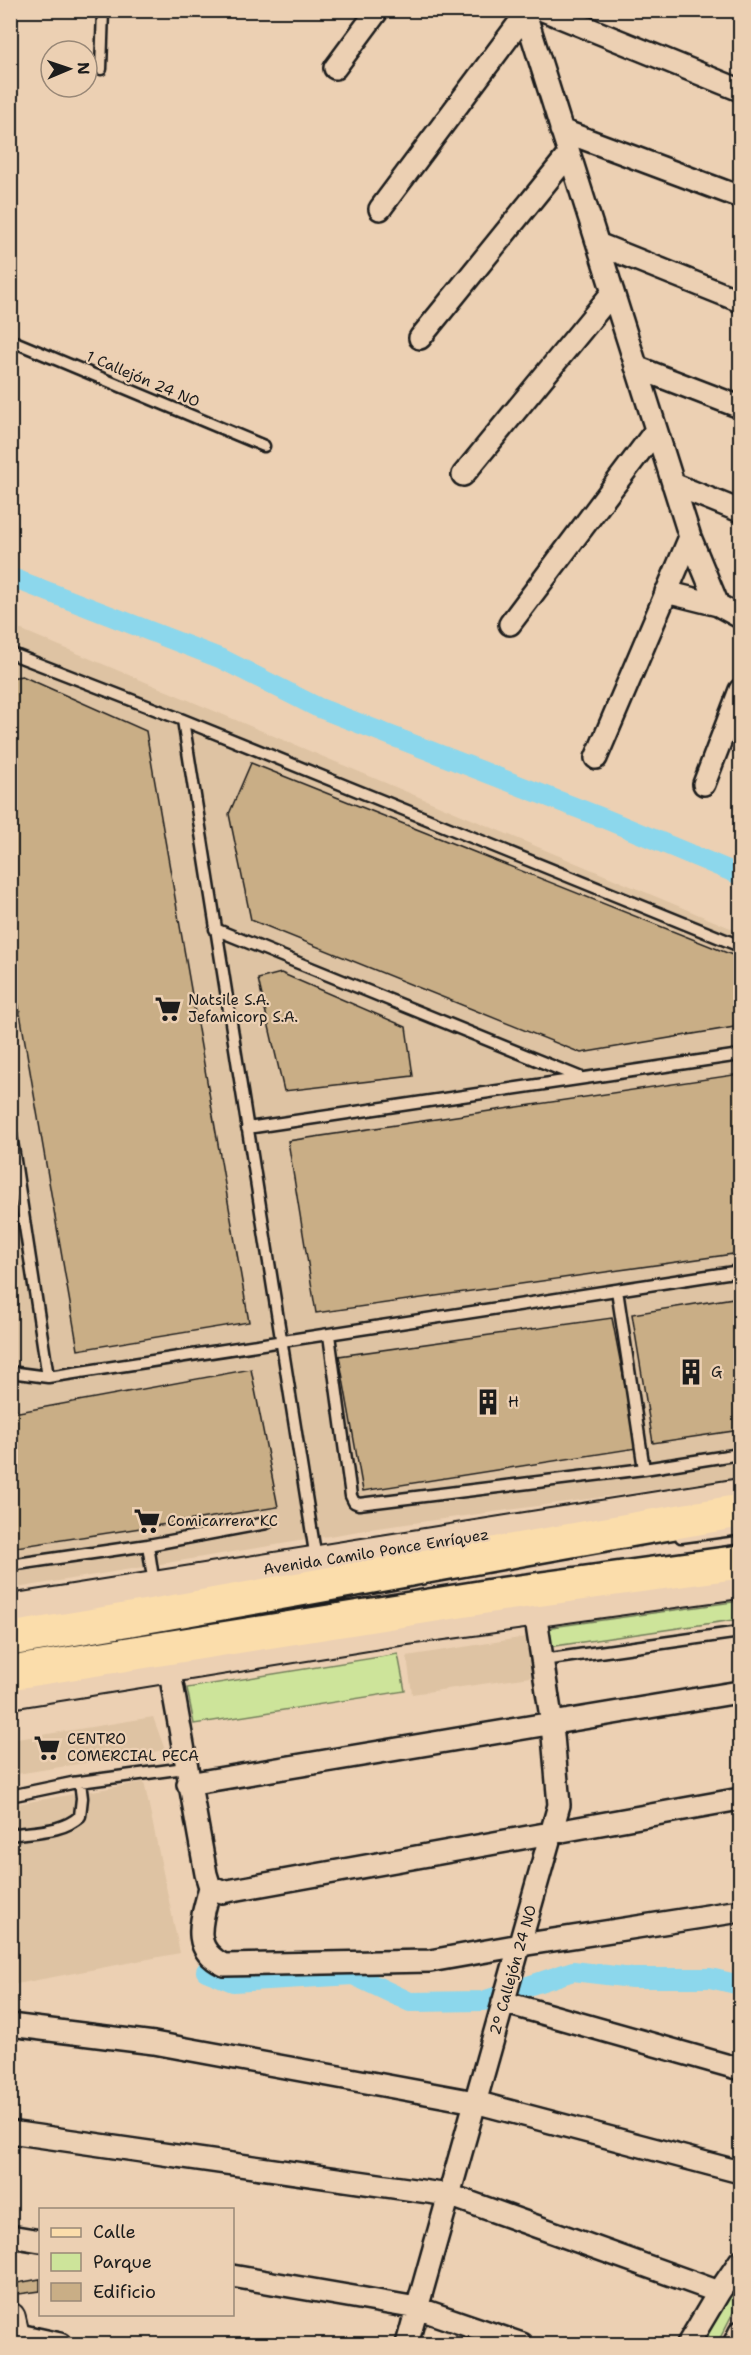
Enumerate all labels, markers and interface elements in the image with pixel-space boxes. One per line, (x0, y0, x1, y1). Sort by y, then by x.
north arrow (39, 39, 99, 99)
text: N (73, 62, 94, 75)
street label: 1 Callejón 24 NO (83, 346, 203, 412)
place label: Natsile S.A. Jefamicorp S.A. (188, 990, 298, 1027)
supermarket icon: Natsile S.A. Jefamicorp S.A. (153, 994, 183, 1024)
building icon: G (676, 1357, 706, 1387)
place label: G (711, 1362, 722, 1382)
building icon: H (473, 1387, 503, 1417)
place label: H (508, 1392, 519, 1412)
supermarket icon: Comicarrera KC (132, 1506, 162, 1536)
place label: Comicarrera KC (167, 1511, 278, 1531)
street label: Avenida Camilo Ponce Enríquez (262, 1524, 490, 1580)
place label: CENTRO COMERCIAL PECA (67, 1729, 199, 1766)
supermarket icon: CENTRO COMERCIAL PECA (32, 1733, 62, 1763)
street label: 2° Callejón 24 NO (485, 1903, 541, 2037)
legend (39, 2208, 234, 2316)
text: Calle (93, 2220, 136, 2244)
text: Parque (93, 2250, 152, 2274)
text: Edificio (93, 2280, 156, 2304)

